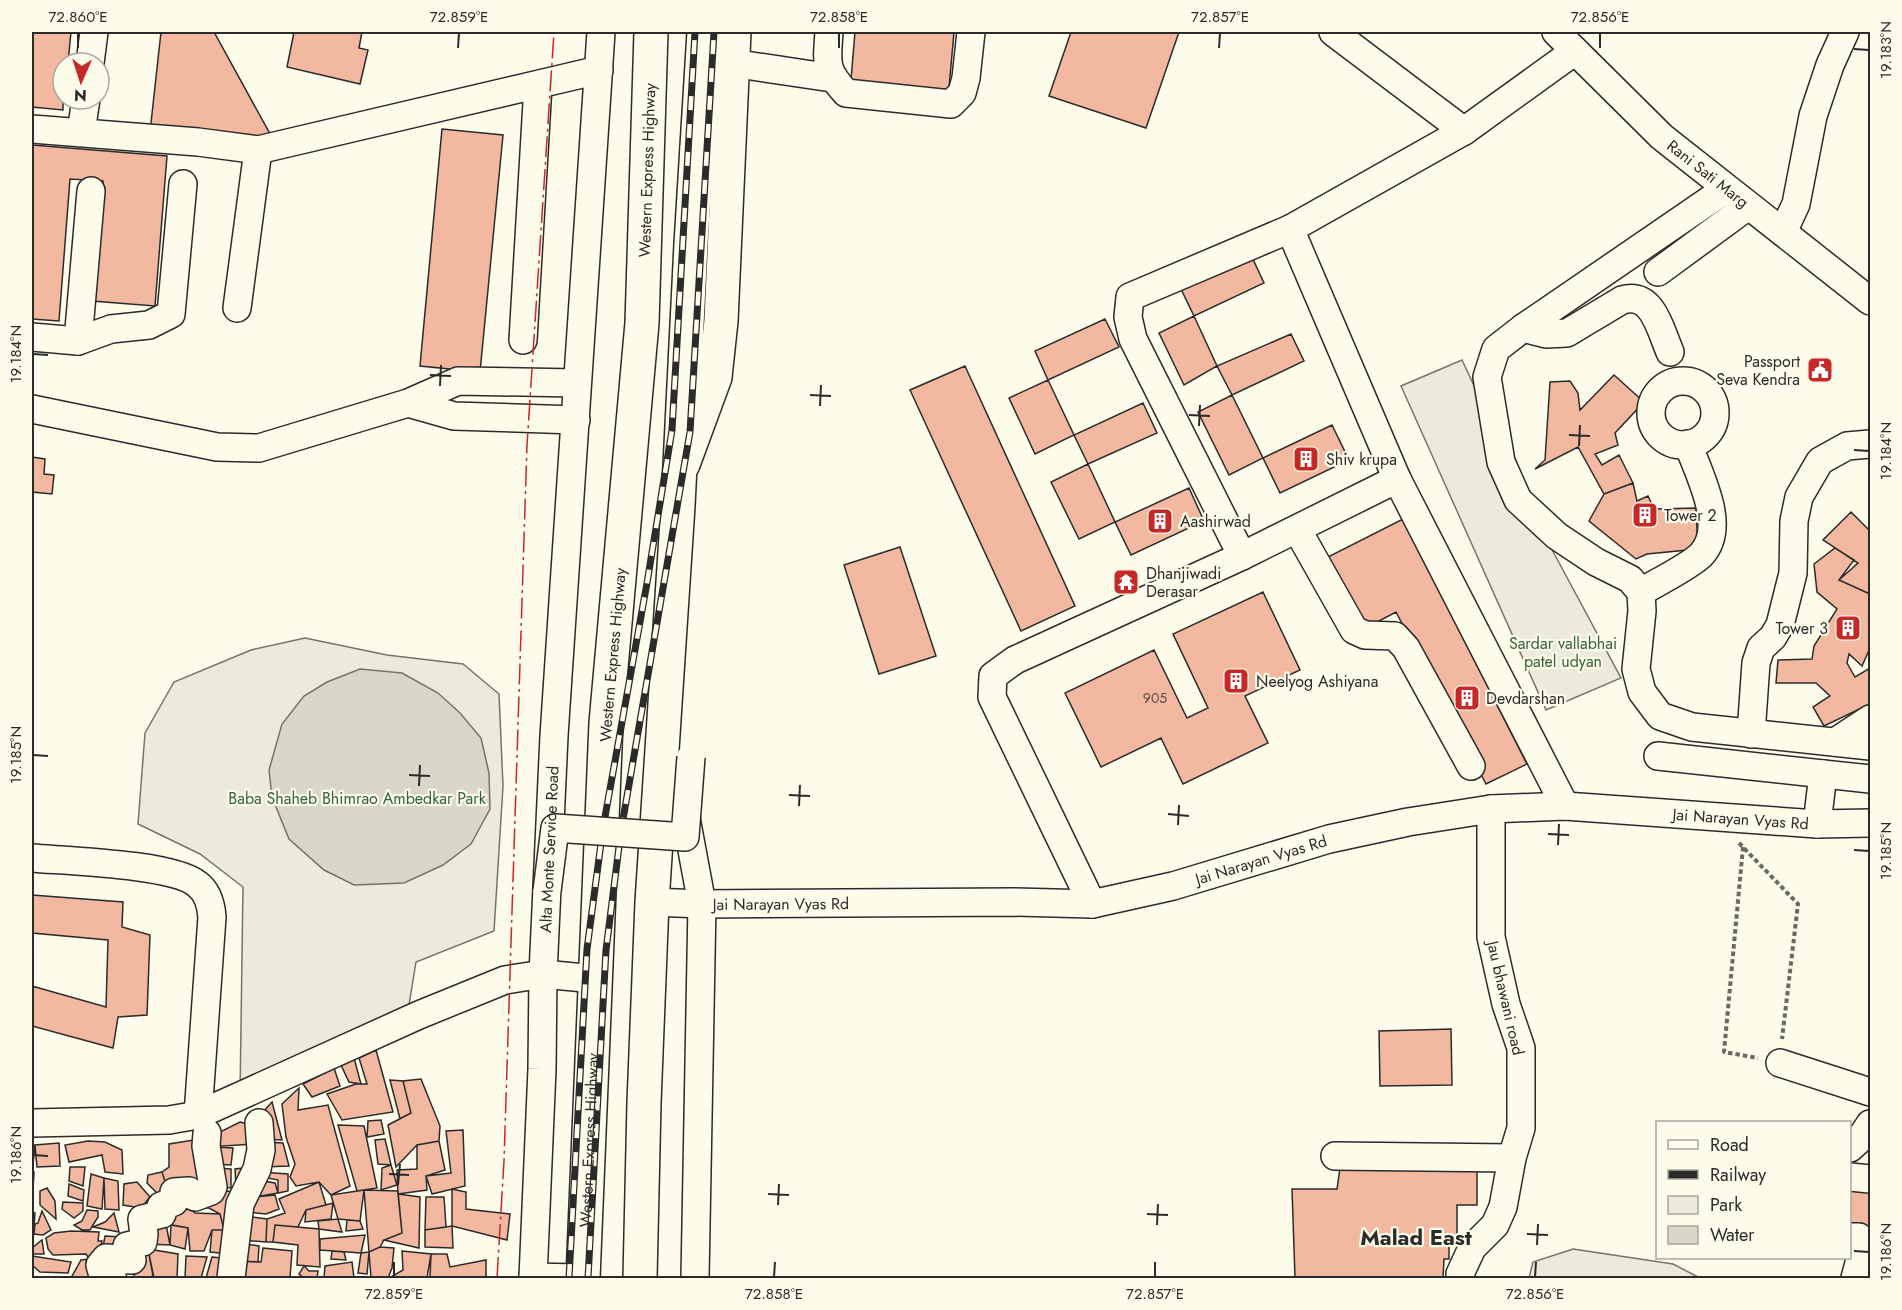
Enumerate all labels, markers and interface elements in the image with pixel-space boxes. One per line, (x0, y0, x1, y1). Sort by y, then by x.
text: 72.860°E (48, 6, 108, 28)
text: 72.859°E (430, 6, 488, 28)
text: 72.858°E (810, 6, 868, 28)
text: 72.857°E (1191, 6, 1249, 28)
text: 72.856°E (1571, 6, 1629, 28)
text: 19.183°N (1875, 21, 1897, 79)
north arrow (51, 51, 111, 111)
street label: Western Express Highway (633, 82, 661, 258)
text: N (73, 84, 87, 107)
street label: Rani Sati Marg (1662, 134, 1754, 213)
text: 19.184°N (5, 325, 27, 383)
place label: Passport Seva Kendra (1716, 350, 1800, 391)
public building icon: Passport Seva Kendra (1805, 355, 1835, 385)
text: 19.184°N (1875, 422, 1897, 480)
building icon: Shiv krupa (1291, 444, 1321, 474)
place label: Shiv krupa (1326, 448, 1397, 471)
building icon: Tower 2 (1630, 500, 1660, 530)
place label: Tower 2 (1664, 504, 1717, 527)
building icon: Aashirwad (1145, 506, 1175, 536)
place label: Aashirwad (1180, 510, 1251, 533)
place label: Dhanjiwadi Derasar (1146, 562, 1221, 603)
street label: Western Express Highway (594, 566, 632, 742)
temple icon: Dhanjiwadi Derasar (1111, 567, 1141, 597)
building icon: Tower 3 (1833, 613, 1863, 643)
place label: Tower 3 (1776, 617, 1828, 640)
park label: Sardar vallabhai patel udyan (1509, 632, 1617, 673)
building icon: Neelyog Ashiyana (1221, 666, 1251, 696)
place label: Neelyog Ashiyana (1256, 670, 1378, 693)
building icon: Devdarshan (1452, 683, 1482, 713)
place label: Devdarshan (1486, 687, 1565, 710)
house number: 905 (1143, 688, 1167, 708)
text: 19.185°N (5, 726, 27, 784)
street label: Alta Monte Service Road (534, 765, 565, 933)
park label: Baba Shaheb Bhimrao Ambedkar Park (228, 787, 487, 810)
street label: Jai Narayan Vyas Rd (1670, 803, 1810, 835)
text: 19.185°N (1875, 822, 1897, 880)
street label: Jai Narayan Vyas Rd (1191, 829, 1330, 891)
street label: Jai Narayan Vyas Rd (711, 892, 849, 916)
street label: Jau bhawani road (1481, 937, 1530, 1058)
street label: Western Express Highway (574, 1051, 604, 1228)
legend (1656, 1121, 1851, 1259)
text: 19.186°N (5, 1126, 27, 1184)
text: Road (1710, 1132, 1749, 1158)
text: Railway (1710, 1162, 1766, 1188)
text: Park (1710, 1192, 1742, 1218)
district label: Malad East (1360, 1221, 1472, 1253)
text: Water (1710, 1222, 1755, 1248)
text: 19.186°N (1875, 1223, 1897, 1281)
text: 72.859°E (365, 1283, 423, 1305)
text: 72.858°E (745, 1283, 803, 1305)
text: 72.857°E (1126, 1283, 1184, 1305)
text: 72.856°E (1506, 1283, 1564, 1305)

